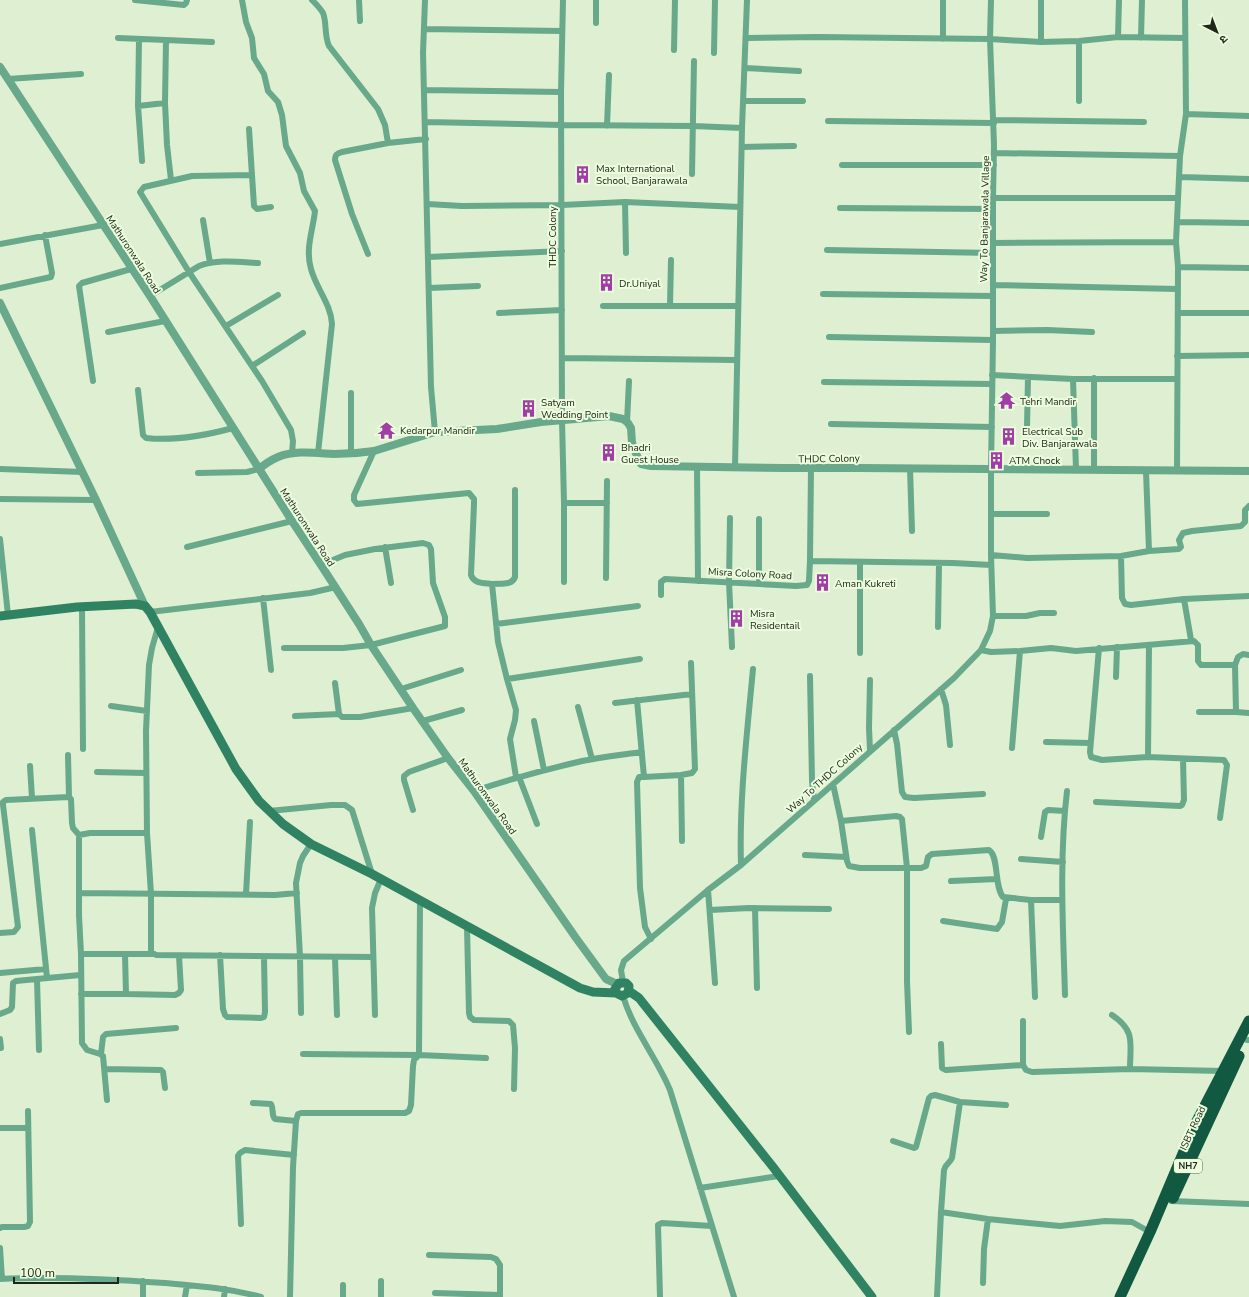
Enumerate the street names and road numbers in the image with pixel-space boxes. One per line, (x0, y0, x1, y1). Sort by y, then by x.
street label: Way To Banjarawala Village (977, 155, 993, 283)
street label: THDC Colony (546, 205, 560, 268)
street label: Mathuronwala Road (102, 213, 164, 297)
street label: THDC Colony (798, 451, 861, 467)
street label: Mathuronwala Road (276, 486, 338, 570)
street label: Misra Colony Road (708, 565, 792, 583)
street label: Way To THDC Colony (783, 740, 867, 817)
street label: Mathuronwala Road (455, 756, 520, 838)
street label: ISBT Road (1177, 1104, 1209, 1153)
road number: NH7 (1174, 1159, 1202, 1173)

